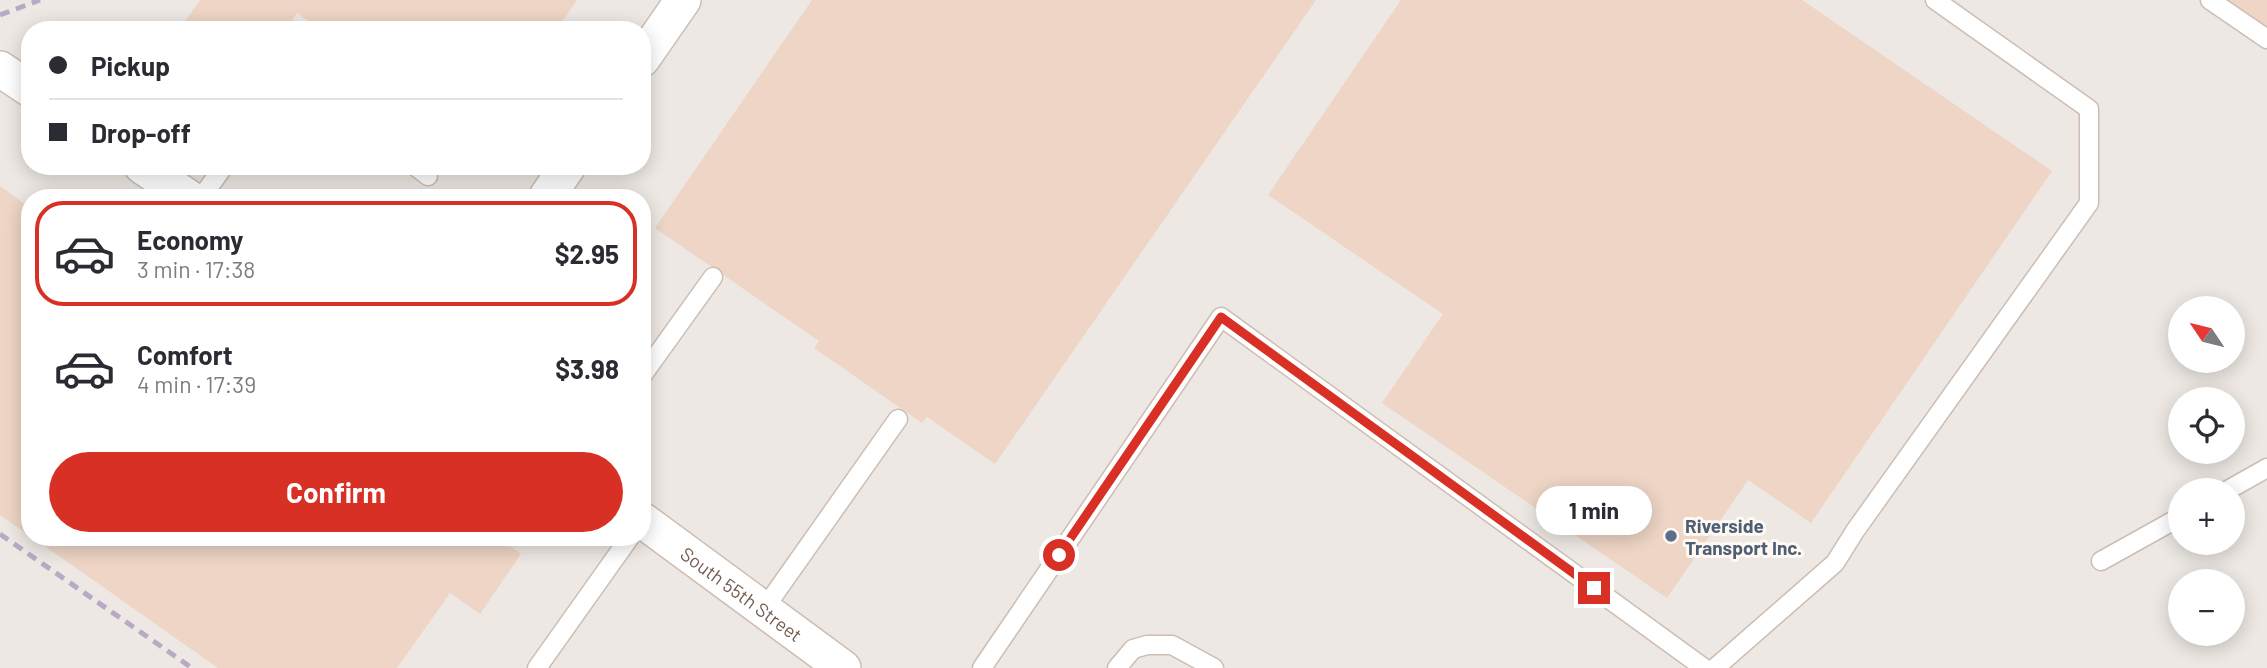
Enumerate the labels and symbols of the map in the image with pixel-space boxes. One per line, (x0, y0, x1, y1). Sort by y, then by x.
north arrow (2168, 296, 2245, 373)
callout: 1 min (1536, 486, 1652, 536)
place label: Riverside Transport Inc. (1685, 514, 1802, 559)
marker: Riverside Transport Inc. (1663, 528, 1679, 544)
route start (1043, 539, 1075, 571)
street label: South 55th Street (677, 541, 807, 646)
route end (1578, 572, 1610, 604)

